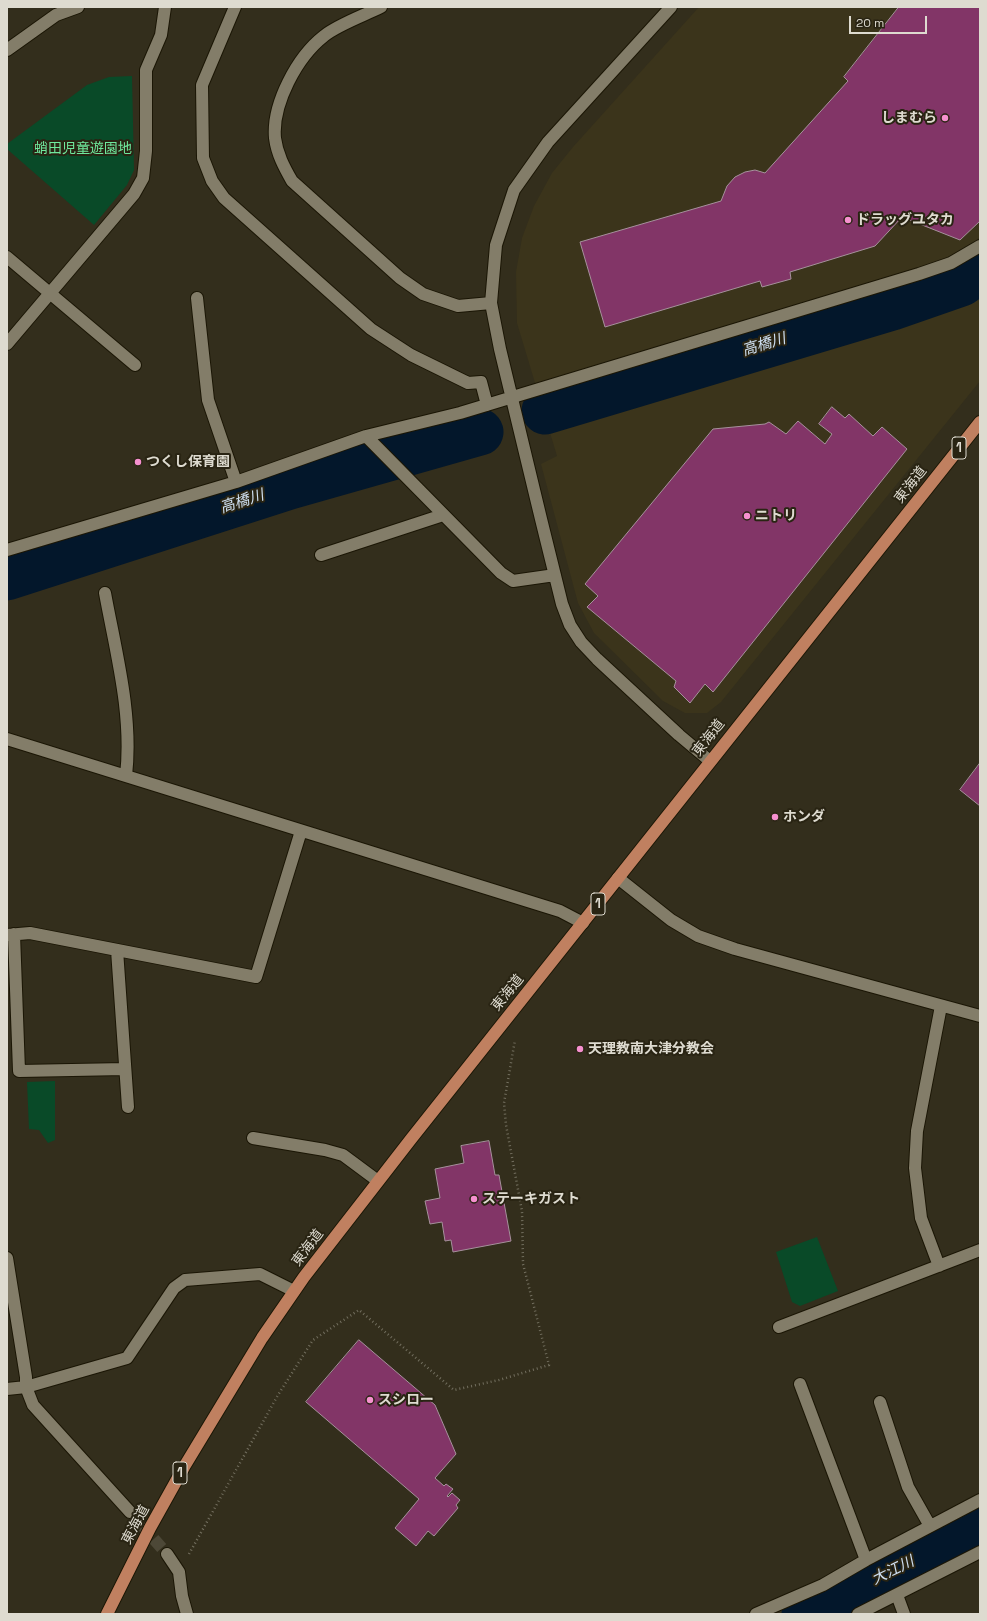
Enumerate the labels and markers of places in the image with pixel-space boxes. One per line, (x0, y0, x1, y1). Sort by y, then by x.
place label: しまむら (881, 110, 937, 126)
marker: しまむら (940, 113, 950, 123)
place label: ドラッグユタカ (856, 212, 954, 228)
marker: ドラッグユタカ (843, 215, 853, 225)
place label: つくし保育園 (146, 454, 230, 470)
marker: つくし保育園 (133, 457, 143, 467)
place label: ニトリ (755, 508, 797, 524)
marker: ニトリ (742, 511, 752, 521)
place label: ホンダ (783, 809, 825, 825)
marker: ホンダ (770, 812, 780, 822)
place label: 天理教南大津分教会 (588, 1041, 714, 1057)
marker: 天理教南大津分教会 (575, 1044, 585, 1054)
place label: ステーキガスト (482, 1191, 580, 1207)
marker: ステーキガスト (469, 1194, 479, 1204)
place label: スシロー (378, 1392, 434, 1408)
marker: スシロー (365, 1395, 375, 1405)

